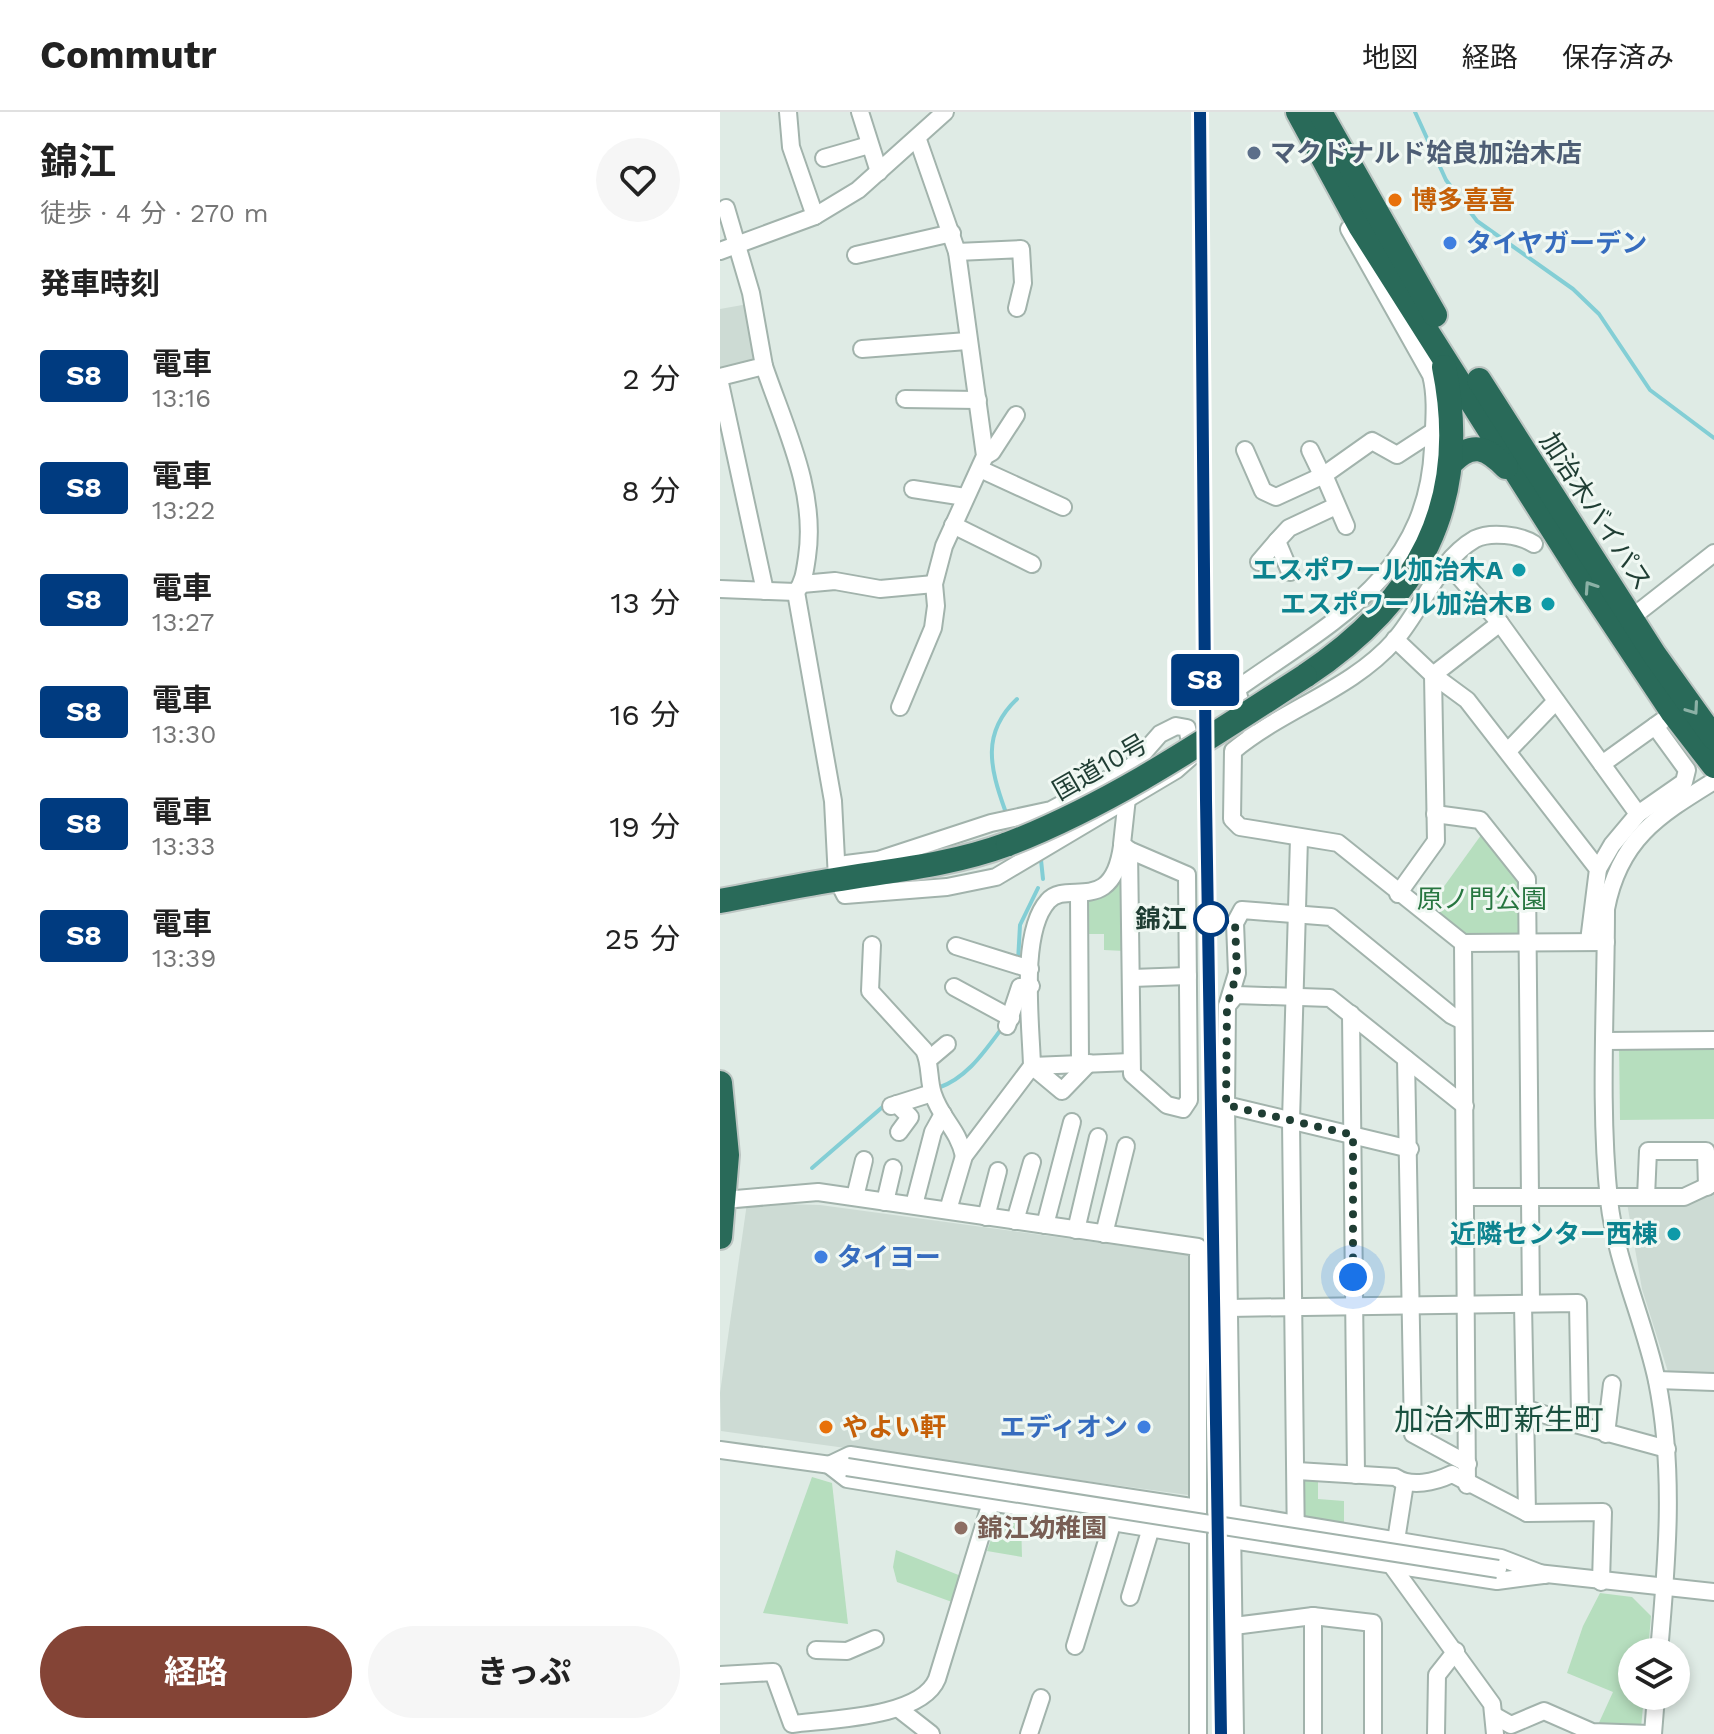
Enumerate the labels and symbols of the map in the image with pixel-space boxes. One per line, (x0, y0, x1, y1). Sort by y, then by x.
place label: マクドナルド姶良加治木店 (1270, 138, 1582, 168)
marker: マクドナルド姶良加治木店 (1245, 144, 1263, 162)
place label: 博多喜喜 (1411, 185, 1515, 215)
marker: 博多喜喜 (1386, 191, 1404, 209)
place label: タイヤガーデン (1466, 228, 1647, 258)
marker: タイヤガーデン (1441, 234, 1459, 252)
street label: 加治木バイパス (1534, 427, 1658, 595)
place label: エスポワール加治木A (1251, 555, 1503, 585)
marker: エスポワール加治木A (1510, 561, 1528, 579)
one-way arrow (1584, 582, 1599, 596)
place label: エスポワール加治木B (1280, 589, 1532, 619)
marker: エスポワール加治木B (1539, 595, 1557, 613)
line badge: S8 (1169, 654, 1241, 706)
one-way arrow (1683, 700, 1698, 715)
street label: 国道10号 (1047, 728, 1153, 806)
park label: 原ノ門公園 (1417, 884, 1547, 914)
marker: 錦江 (1194, 902, 1228, 936)
place label: 錦江 (1135, 904, 1187, 934)
place label: 近隣センター西棟 (1450, 1219, 1658, 1249)
marker: 近隣センター西棟 (1665, 1225, 1683, 1243)
place label: タイヨー (837, 1242, 941, 1272)
marker: タイヨー (812, 1248, 830, 1266)
your location (1333, 1257, 1373, 1297)
district label: 加治木町新生町 (1394, 1402, 1604, 1437)
place label: やよい軒 (842, 1412, 946, 1442)
place label: エディオン (1000, 1412, 1128, 1442)
marker: やよい軒 (817, 1418, 835, 1436)
marker: エディオン (1135, 1418, 1153, 1436)
place label: 錦江幼稚園 (977, 1513, 1107, 1543)
marker: 錦江幼稚園 (952, 1519, 970, 1537)

